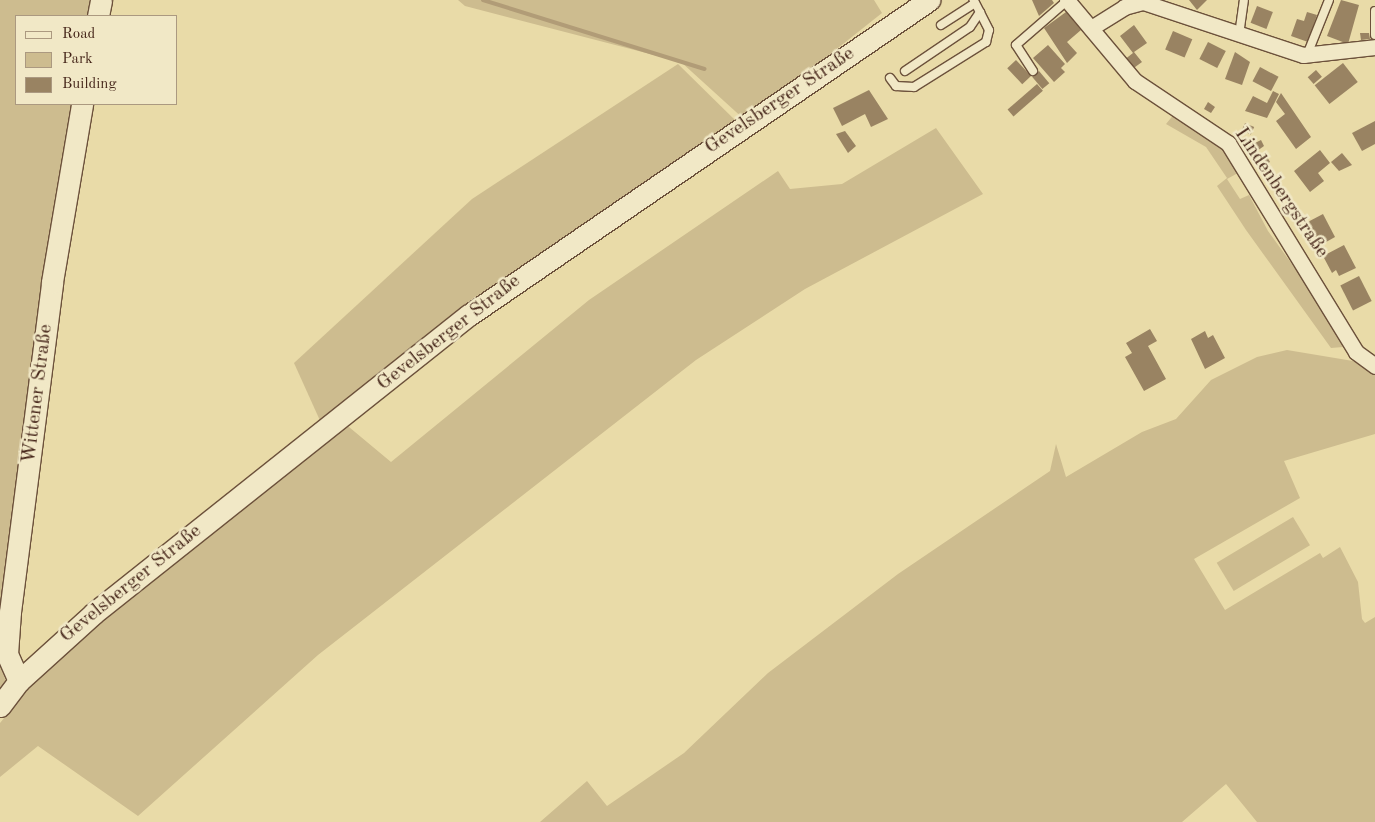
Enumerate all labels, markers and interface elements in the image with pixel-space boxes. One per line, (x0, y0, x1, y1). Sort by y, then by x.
legend (15, 15, 178, 105)
text: Road (62, 27, 95, 42)
street label: Gevelsberger Straße (701, 42, 859, 160)
text: Park (62, 52, 93, 67)
text: Building (62, 77, 117, 92)
street label: Lindenbergstraße (1229, 123, 1333, 263)
street label: Gevelsberger Straße (373, 270, 525, 396)
street label: Wittener Straße (18, 323, 58, 465)
street label: Gevelsberger Straße (55, 520, 207, 648)

